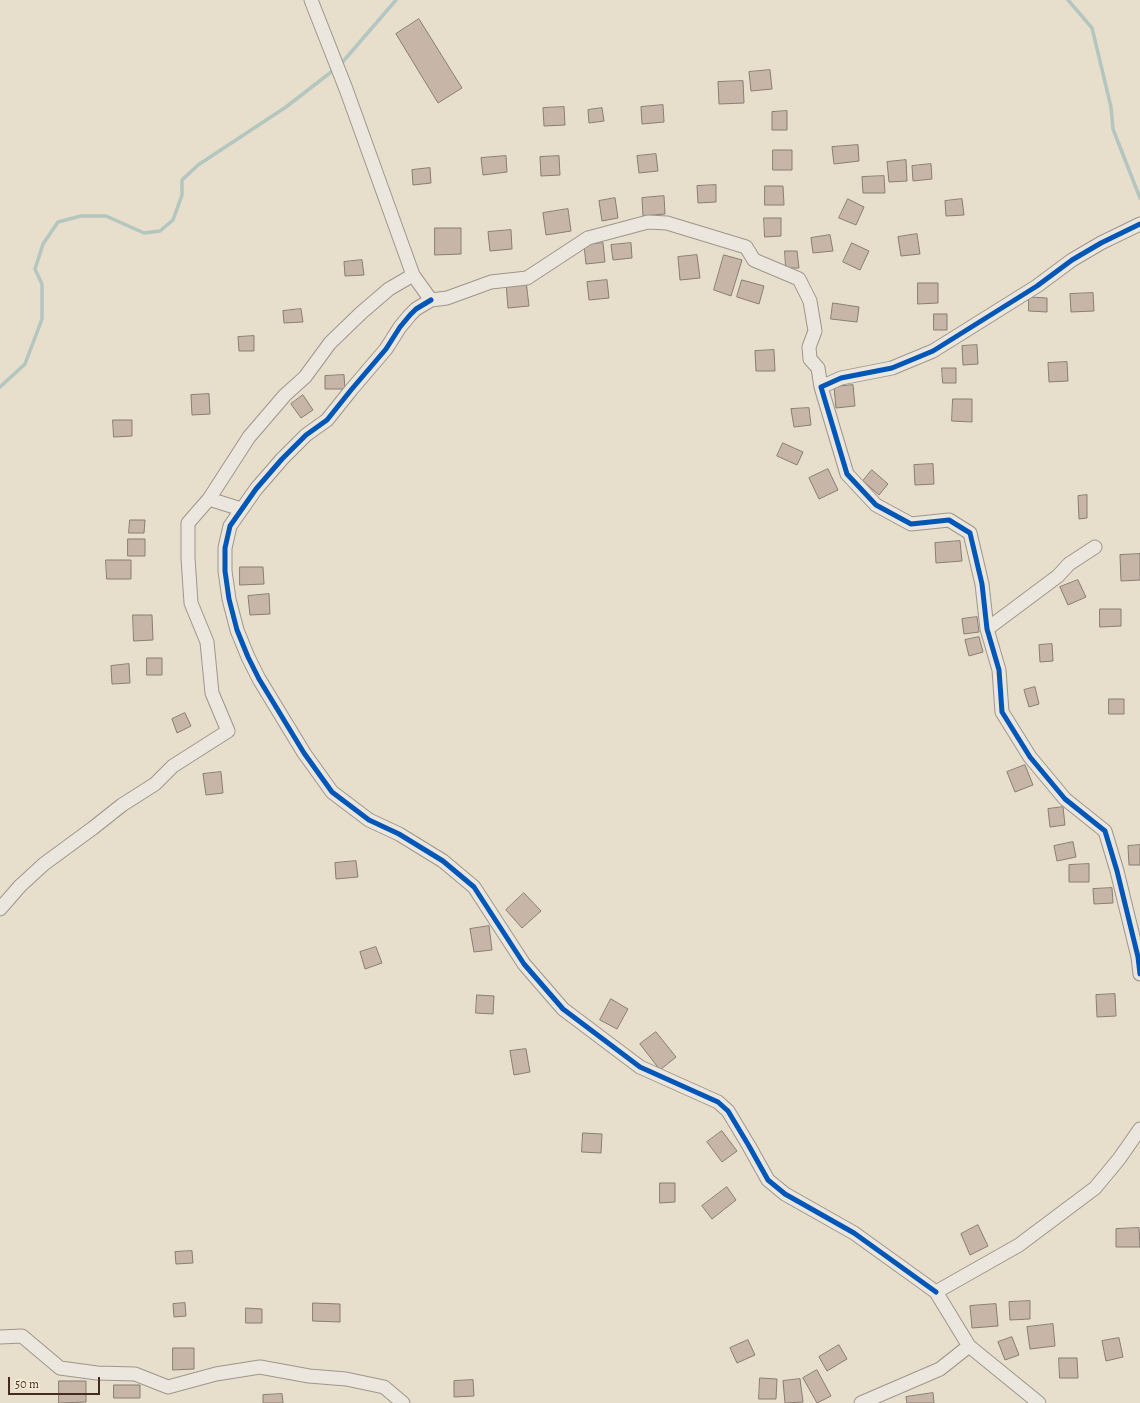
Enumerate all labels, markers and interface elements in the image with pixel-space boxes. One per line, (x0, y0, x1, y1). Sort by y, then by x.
scale bar (10, 1369, 102, 1395)
text: 50 m (15, 1376, 39, 1392)

